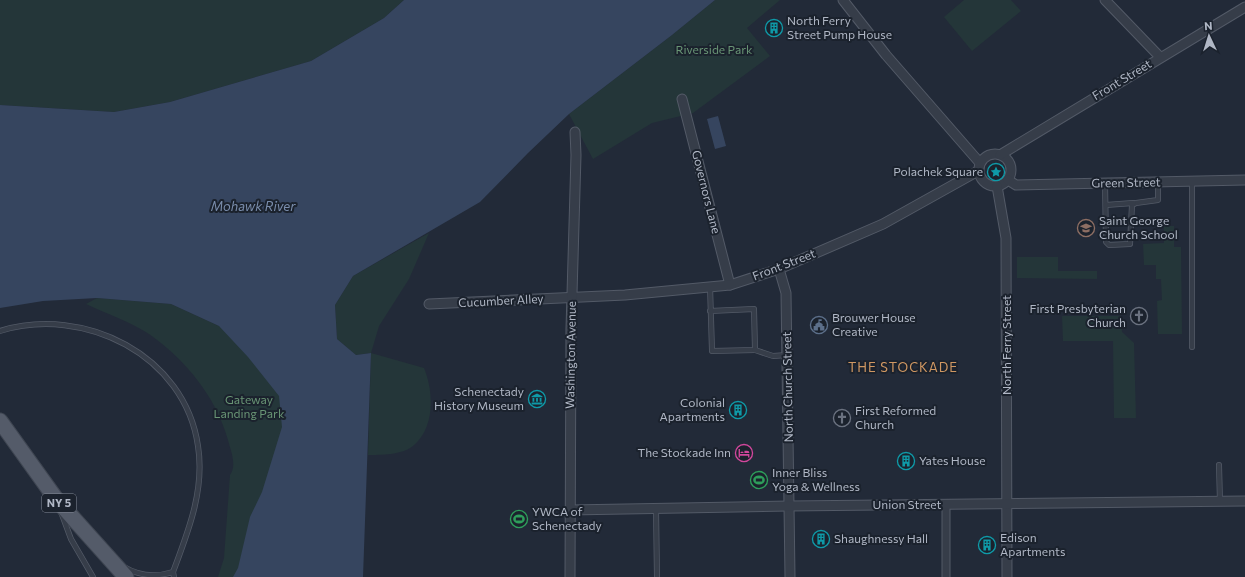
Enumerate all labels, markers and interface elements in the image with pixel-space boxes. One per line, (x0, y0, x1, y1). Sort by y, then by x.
place label: North Ferry Street Pump House (787, 13, 892, 41)
north arrow (1189, 16, 1229, 56)
building icon: North Ferry Street Pump House (764, 18, 784, 38)
text: N (1204, 19, 1213, 32)
park label: Riverside Park (675, 42, 753, 56)
street label: Front Street (1089, 56, 1154, 102)
street label: Governors Lane (690, 149, 724, 235)
place icon: Polachek Square (986, 162, 1006, 182)
place label: Polachek Square (893, 164, 983, 178)
street label: Green Street (1091, 174, 1161, 190)
water label: Mohawk River (211, 198, 296, 214)
place label: Saint George Church School (1099, 213, 1178, 241)
school or university icon: Saint George Church School (1076, 218, 1096, 238)
street label: Front Street (750, 246, 817, 283)
street label: Cucumber Alley (458, 291, 544, 309)
street label: North Ferry Street (999, 295, 1013, 395)
street label: Washington Avenue (562, 301, 578, 409)
place label: First Presbyterian Church (1030, 301, 1126, 329)
church icon: First Presbyterian Church (1129, 306, 1149, 326)
place label: Brouwer House Creative (832, 310, 916, 338)
public building icon: Brouwer House Creative (809, 315, 829, 335)
street label: North Church Street (779, 332, 795, 442)
district label: THE STOCKADE (848, 359, 958, 375)
place label: Schenectady History Museum (434, 384, 524, 412)
museum icon: Schenectady History Museum (527, 389, 547, 409)
park label: Gateway Landing Park (214, 392, 285, 420)
place label: Colonial Apartments (660, 395, 725, 423)
building icon: Colonial Apartments (728, 400, 748, 420)
place label: First Reformed Church (855, 403, 936, 431)
church icon: First Reformed Church (832, 408, 852, 428)
hotel icon: The Stockade Inn (734, 443, 754, 463)
place label: The Stockade Inn (638, 445, 731, 459)
building icon: Yates House (896, 451, 916, 471)
place label: Yates House (919, 453, 985, 467)
place label: Inner Bliss Yoga & Wellness (772, 465, 860, 493)
sports icon: Inner Bliss Yoga & Wellness (749, 470, 769, 490)
road number: NY 5 (42, 494, 76, 512)
street label: Union Street (873, 497, 942, 511)
place label: YWCA of Schenectady (532, 504, 602, 532)
sports icon: YWCA of Schenectady (509, 509, 529, 529)
building icon: Shaughnessy Hall (811, 529, 831, 549)
place label: Edison Apartments (1000, 530, 1065, 558)
place label: Shaughnessy Hall (834, 531, 928, 545)
building icon: Edison Apartments (977, 535, 997, 555)

